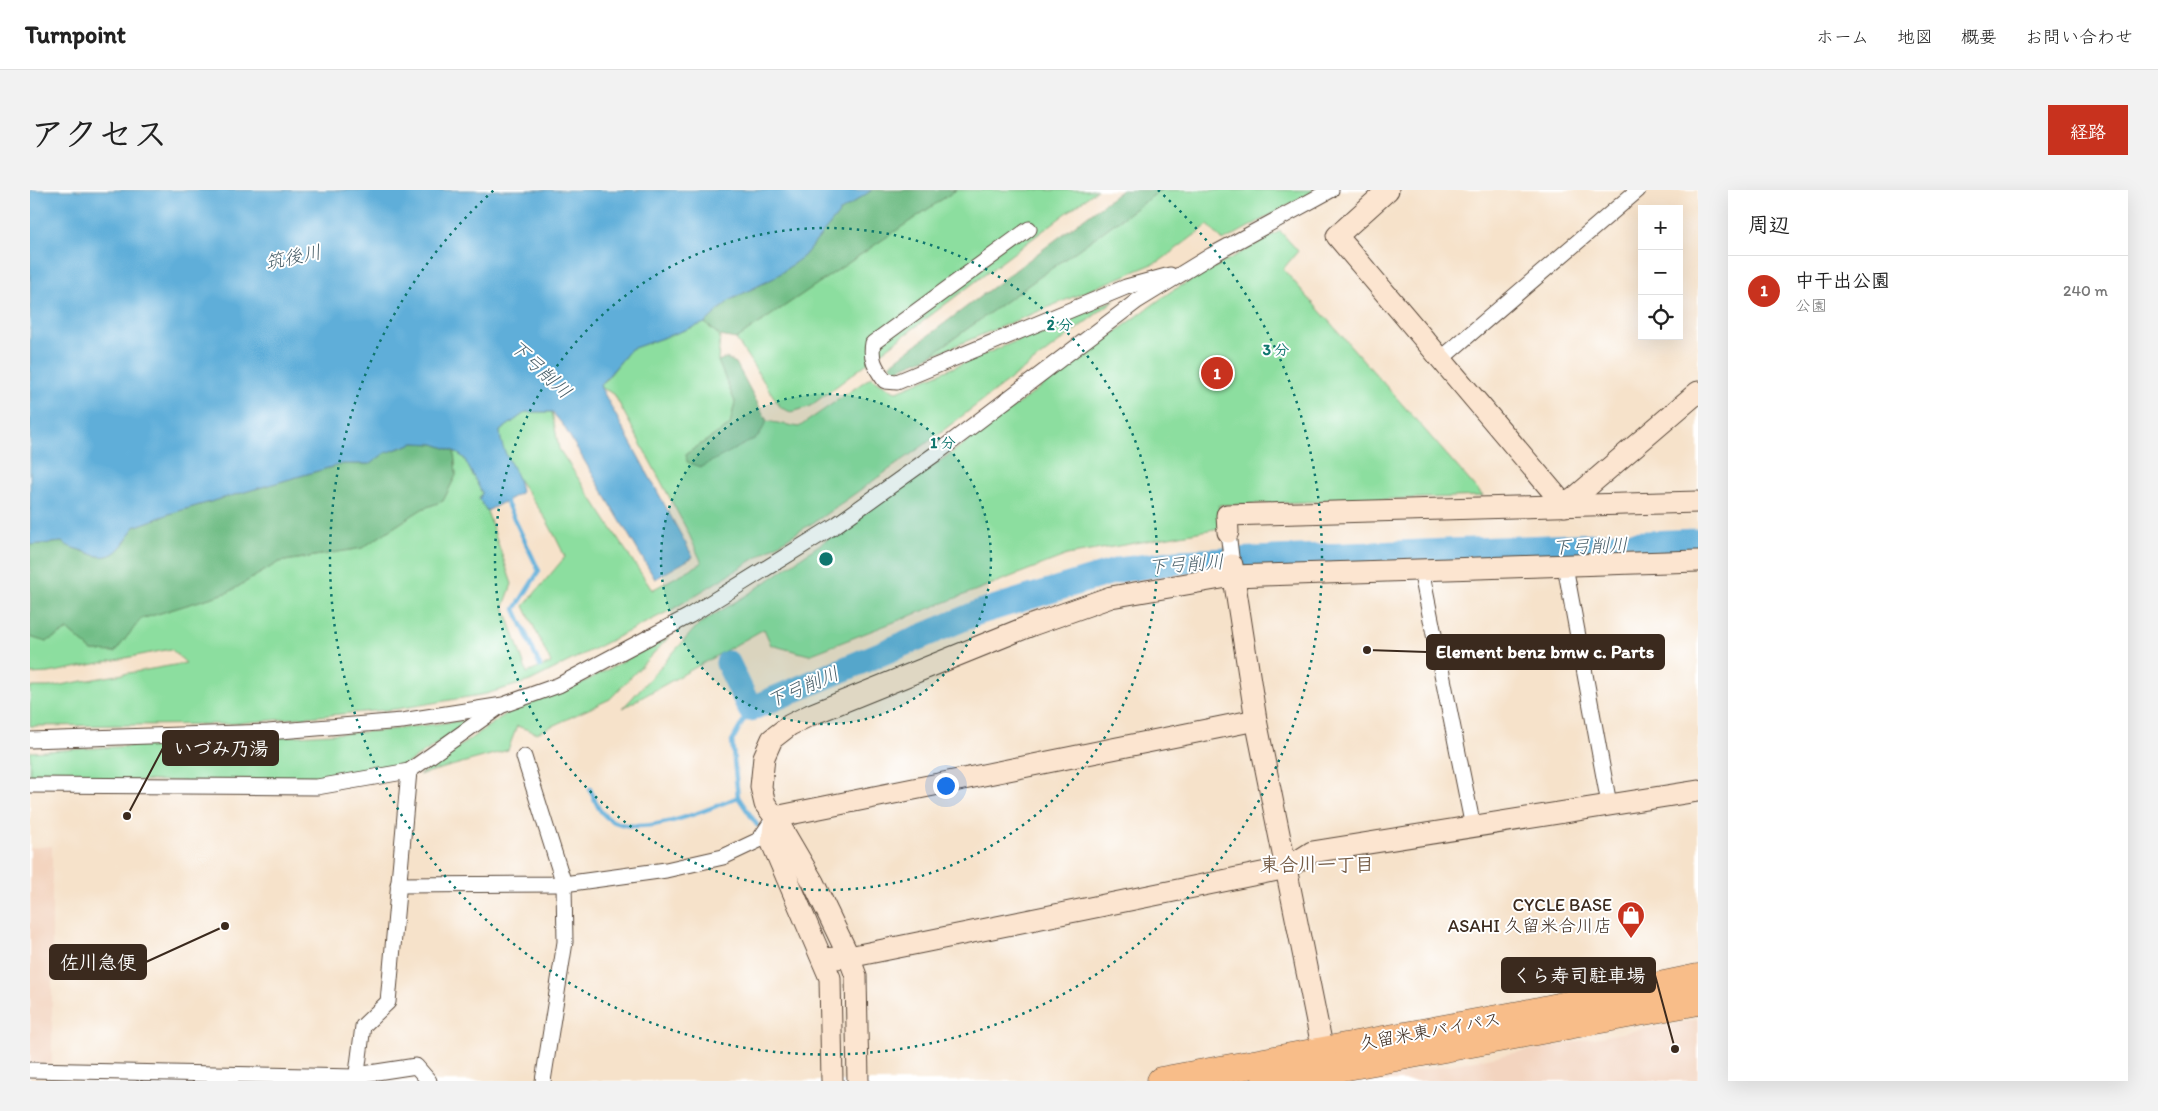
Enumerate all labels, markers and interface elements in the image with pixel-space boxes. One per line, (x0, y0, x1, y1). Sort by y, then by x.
text: Turnpoint (25, 20, 126, 49)
text: ホーム (1816, 26, 1869, 48)
text: 地図 (1897, 26, 1933, 48)
text: 概要 (1961, 26, 1997, 48)
text: お問い合わせ (2025, 26, 2133, 48)
button: 経路 (2048, 105, 2128, 155)
text: アクセス (30, 113, 168, 155)
map controls (1638, 205, 1683, 340)
button: + (1638, 205, 1683, 250)
text: 周辺 (1748, 212, 1790, 237)
water label: 筑後川 (263, 240, 323, 274)
button: − (1638, 250, 1683, 295)
text: 中干出公園 (1795, 269, 1890, 292)
text: 1 (1760, 281, 1768, 300)
text: 240 m (2063, 281, 2108, 300)
button: locate (1638, 295, 1683, 340)
text: 公園 (1795, 296, 1827, 315)
text: 2 分 (1047, 316, 1073, 334)
water label: 下弓削川 (505, 335, 577, 403)
text: 3 分 (1263, 341, 1289, 359)
pin: 1 (1201, 354, 1233, 392)
text: 1 分 (930, 434, 956, 452)
water label: 下弓削川 (1552, 533, 1628, 559)
centre of rings (817, 550, 835, 568)
water label: 下弓削川 (1147, 550, 1225, 578)
callout: Element benz bmw c. Parts (1427, 635, 1664, 669)
text: Element benz bmw c. Parts (1436, 640, 1655, 663)
water label: 下弓削川 (764, 662, 842, 712)
callout: いづみ乃湯 (163, 731, 278, 765)
text: いづみ乃湯 (173, 737, 269, 760)
your location (933, 773, 959, 799)
district label: 東合川一丁目 (1260, 853, 1374, 876)
place label: CYCLE BASE ASAHI 久留米合川店 (1448, 894, 1612, 937)
shop icon: CYCLE BASE ASAHI 久留米合川店 (1616, 900, 1646, 939)
callout: 佐川急便 (50, 945, 146, 979)
text: 佐川急便 (60, 951, 136, 974)
callout: くら寿司駐車場 (1502, 958, 1655, 992)
text: くら寿司駐車場 (1512, 964, 1646, 987)
street label: 久留米東バイパス (1357, 1008, 1503, 1054)

